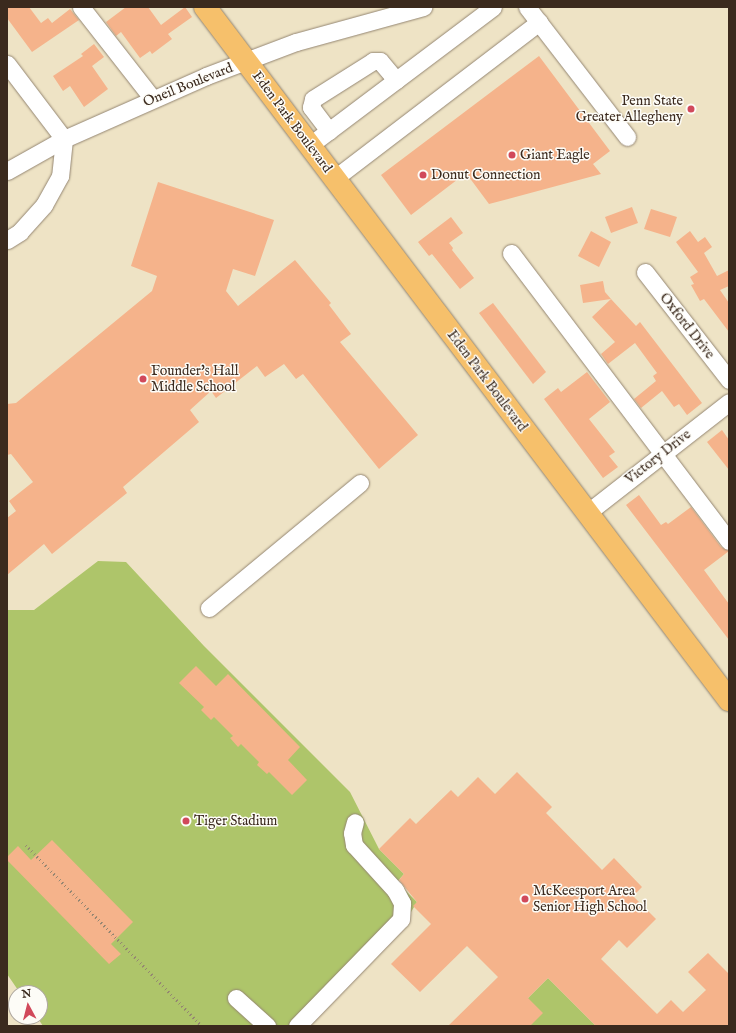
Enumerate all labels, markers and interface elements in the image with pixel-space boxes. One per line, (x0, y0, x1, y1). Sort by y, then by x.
street label: Oneil Boulevard (141, 59, 235, 111)
street label: Eden Park Boulevard (248, 68, 336, 176)
place label: Penn State Greater Allegheny (576, 93, 683, 126)
marker: Penn State Greater Allegheny (686, 104, 696, 114)
place label: Giant Eagle (520, 147, 590, 163)
marker: Giant Eagle (507, 150, 517, 160)
place label: Donut Connection (431, 167, 541, 183)
marker: Donut Connection (418, 170, 428, 180)
street label: Oxford Drive (656, 290, 718, 362)
street label: Eden Park Boulevard (443, 327, 531, 435)
place label: Founder's Hall Middle School (151, 363, 238, 396)
marker: Founder's Hall Middle School (138, 374, 148, 384)
street label: Victory Drive (622, 426, 694, 488)
place label: Tiger Stadium (194, 813, 277, 829)
marker: Tiger Stadium (181, 816, 191, 826)
place label: McKeesport Area Senior High School (533, 883, 647, 916)
marker: McKeesport Area Senior High School (520, 894, 530, 904)
north arrow (8, 985, 48, 1025)
text: N (21, 987, 32, 1002)

